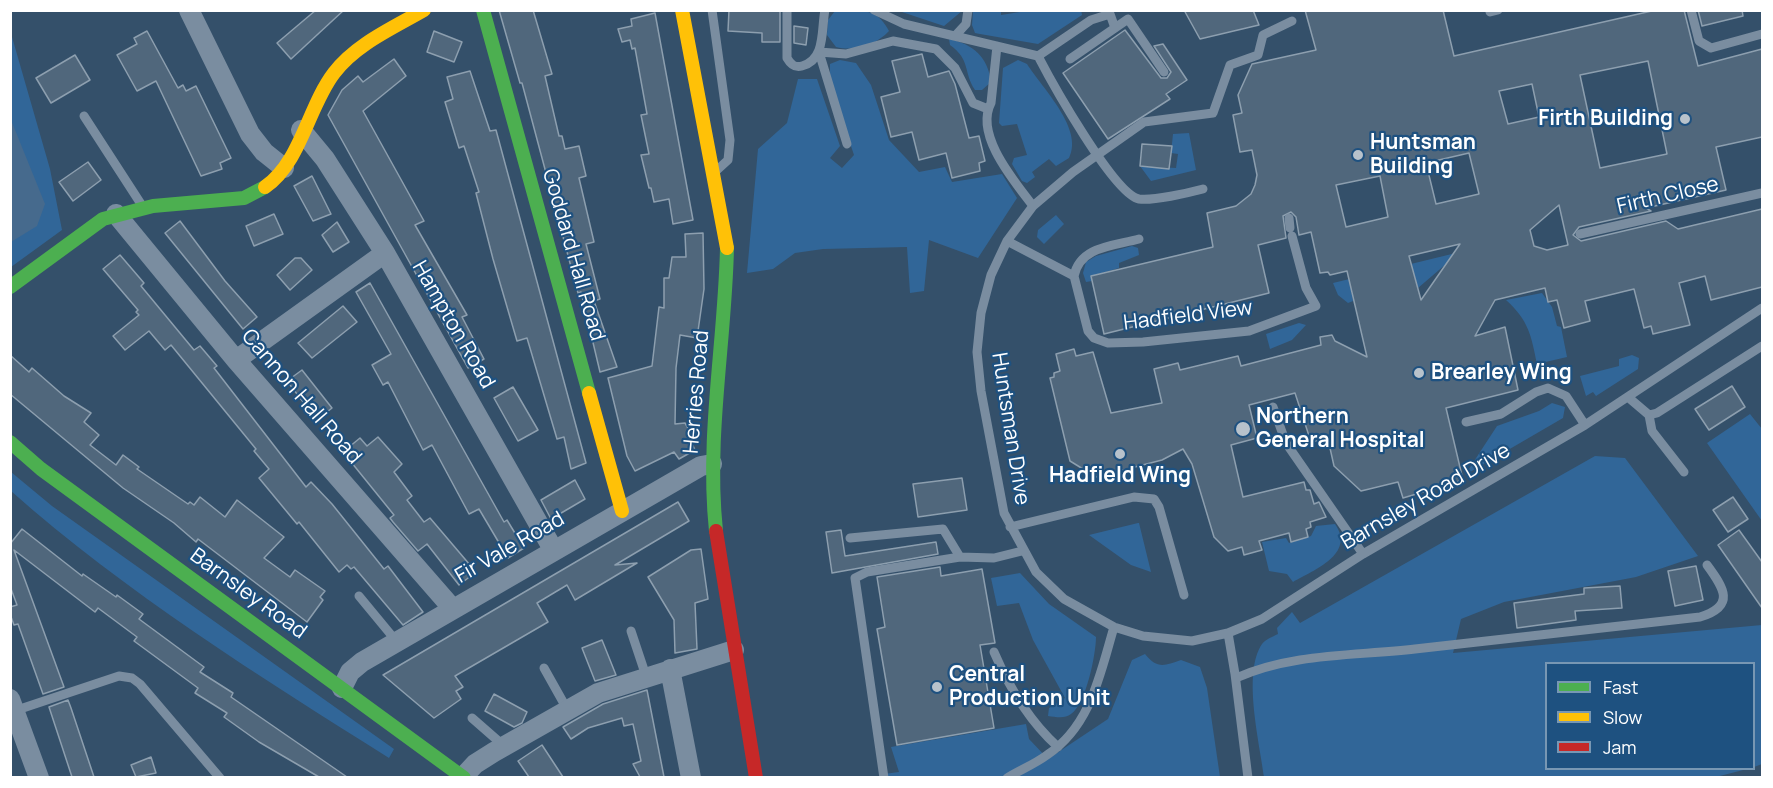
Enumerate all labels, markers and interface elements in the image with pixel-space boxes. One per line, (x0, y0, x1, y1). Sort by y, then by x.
place label: Firth Building (1538, 106, 1673, 132)
marker: Firth Building (1678, 112, 1692, 126)
place label: Huntsman Building (1370, 130, 1476, 180)
marker: Huntsman Building (1351, 148, 1365, 162)
street label: Goddard Hall Road (536, 166, 610, 344)
street label: Firth Close (1615, 172, 1721, 220)
street label: Hampton Road (406, 257, 500, 393)
street label: Hadfield View (1122, 296, 1254, 336)
street label: Cannon Hall Road (236, 324, 366, 470)
street label: Herries Road (679, 329, 715, 455)
street label: Huntsman Drive (986, 351, 1034, 507)
place label: Brearley Wing (1431, 360, 1572, 386)
marker: Brearley Wing (1412, 366, 1426, 380)
place label: Northern General Hospital (1256, 404, 1425, 454)
marker: Northern General Hospital (1234, 420, 1252, 438)
street label: Barnsley Road Drive (1337, 438, 1515, 556)
marker: Hadfield Wing (1113, 447, 1127, 461)
place label: Hadfield Wing (1049, 463, 1191, 489)
street label: Fir Vale Road (451, 507, 569, 589)
street label: Barnsley Road (185, 543, 311, 645)
place label: Central Production Unit (949, 662, 1110, 712)
legend (1545, 662, 1755, 770)
text: Fast (1603, 675, 1638, 699)
marker: Central Production Unit (930, 680, 944, 694)
text: Slow (1603, 705, 1642, 729)
text: Jam (1603, 735, 1637, 759)

